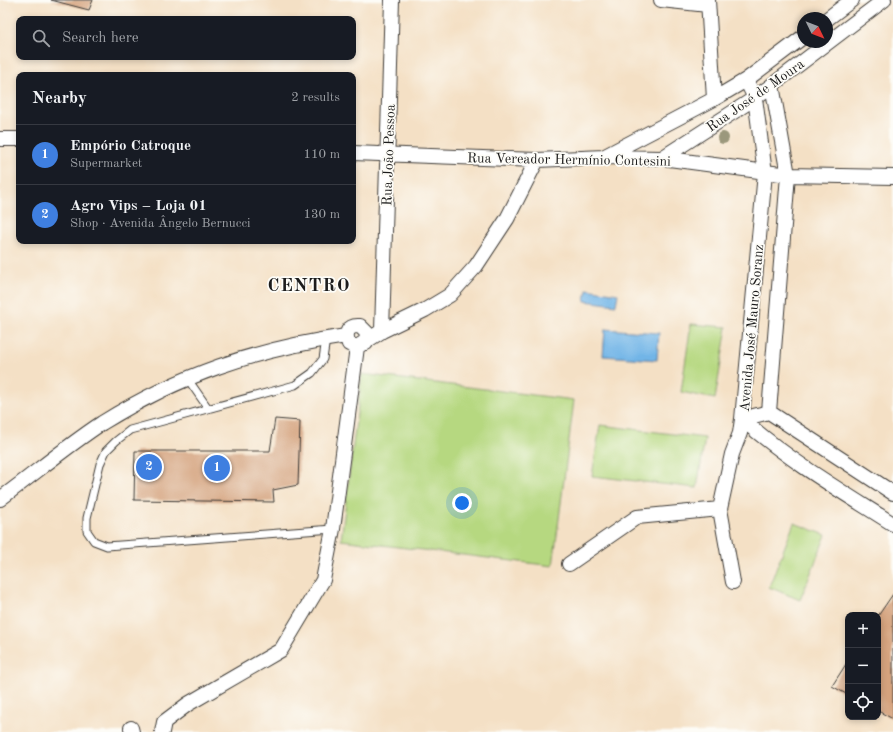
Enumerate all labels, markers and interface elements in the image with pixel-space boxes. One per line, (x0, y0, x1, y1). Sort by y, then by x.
north arrow (797, 12, 833, 48)
search box (16, 16, 356, 60)
icon: search (30, 27, 52, 49)
text: Search here (62, 31, 139, 46)
street label: Rua José de Moura (704, 57, 807, 135)
text: Nearby (32, 90, 87, 107)
text: 2 results (291, 91, 340, 104)
street label: Rua João Pessoa (380, 104, 398, 206)
text: Empório Catroque (70, 139, 191, 154)
text: 1 (41, 148, 49, 161)
text: 110 m (303, 148, 340, 161)
street label: Rua Vereador Hermínio Contesini (467, 151, 671, 169)
text: Supermarket (70, 157, 142, 170)
text: Agro Vips – Loja 01 (70, 199, 207, 214)
text: 2 (41, 208, 49, 221)
text: 130 m (303, 208, 340, 221)
text: Shop · Avenida Ângelo Bernucci (70, 217, 251, 230)
street label: Avenida José Mauro Soranz (738, 244, 766, 412)
district label: CENTRO (268, 277, 350, 295)
pin: 2 (136, 452, 162, 482)
pin: 1 (204, 453, 230, 483)
your location (452, 493, 472, 513)
map controls (845, 612, 881, 720)
button: + (845, 612, 881, 648)
button: − (845, 648, 881, 684)
button: locate (845, 684, 881, 720)

